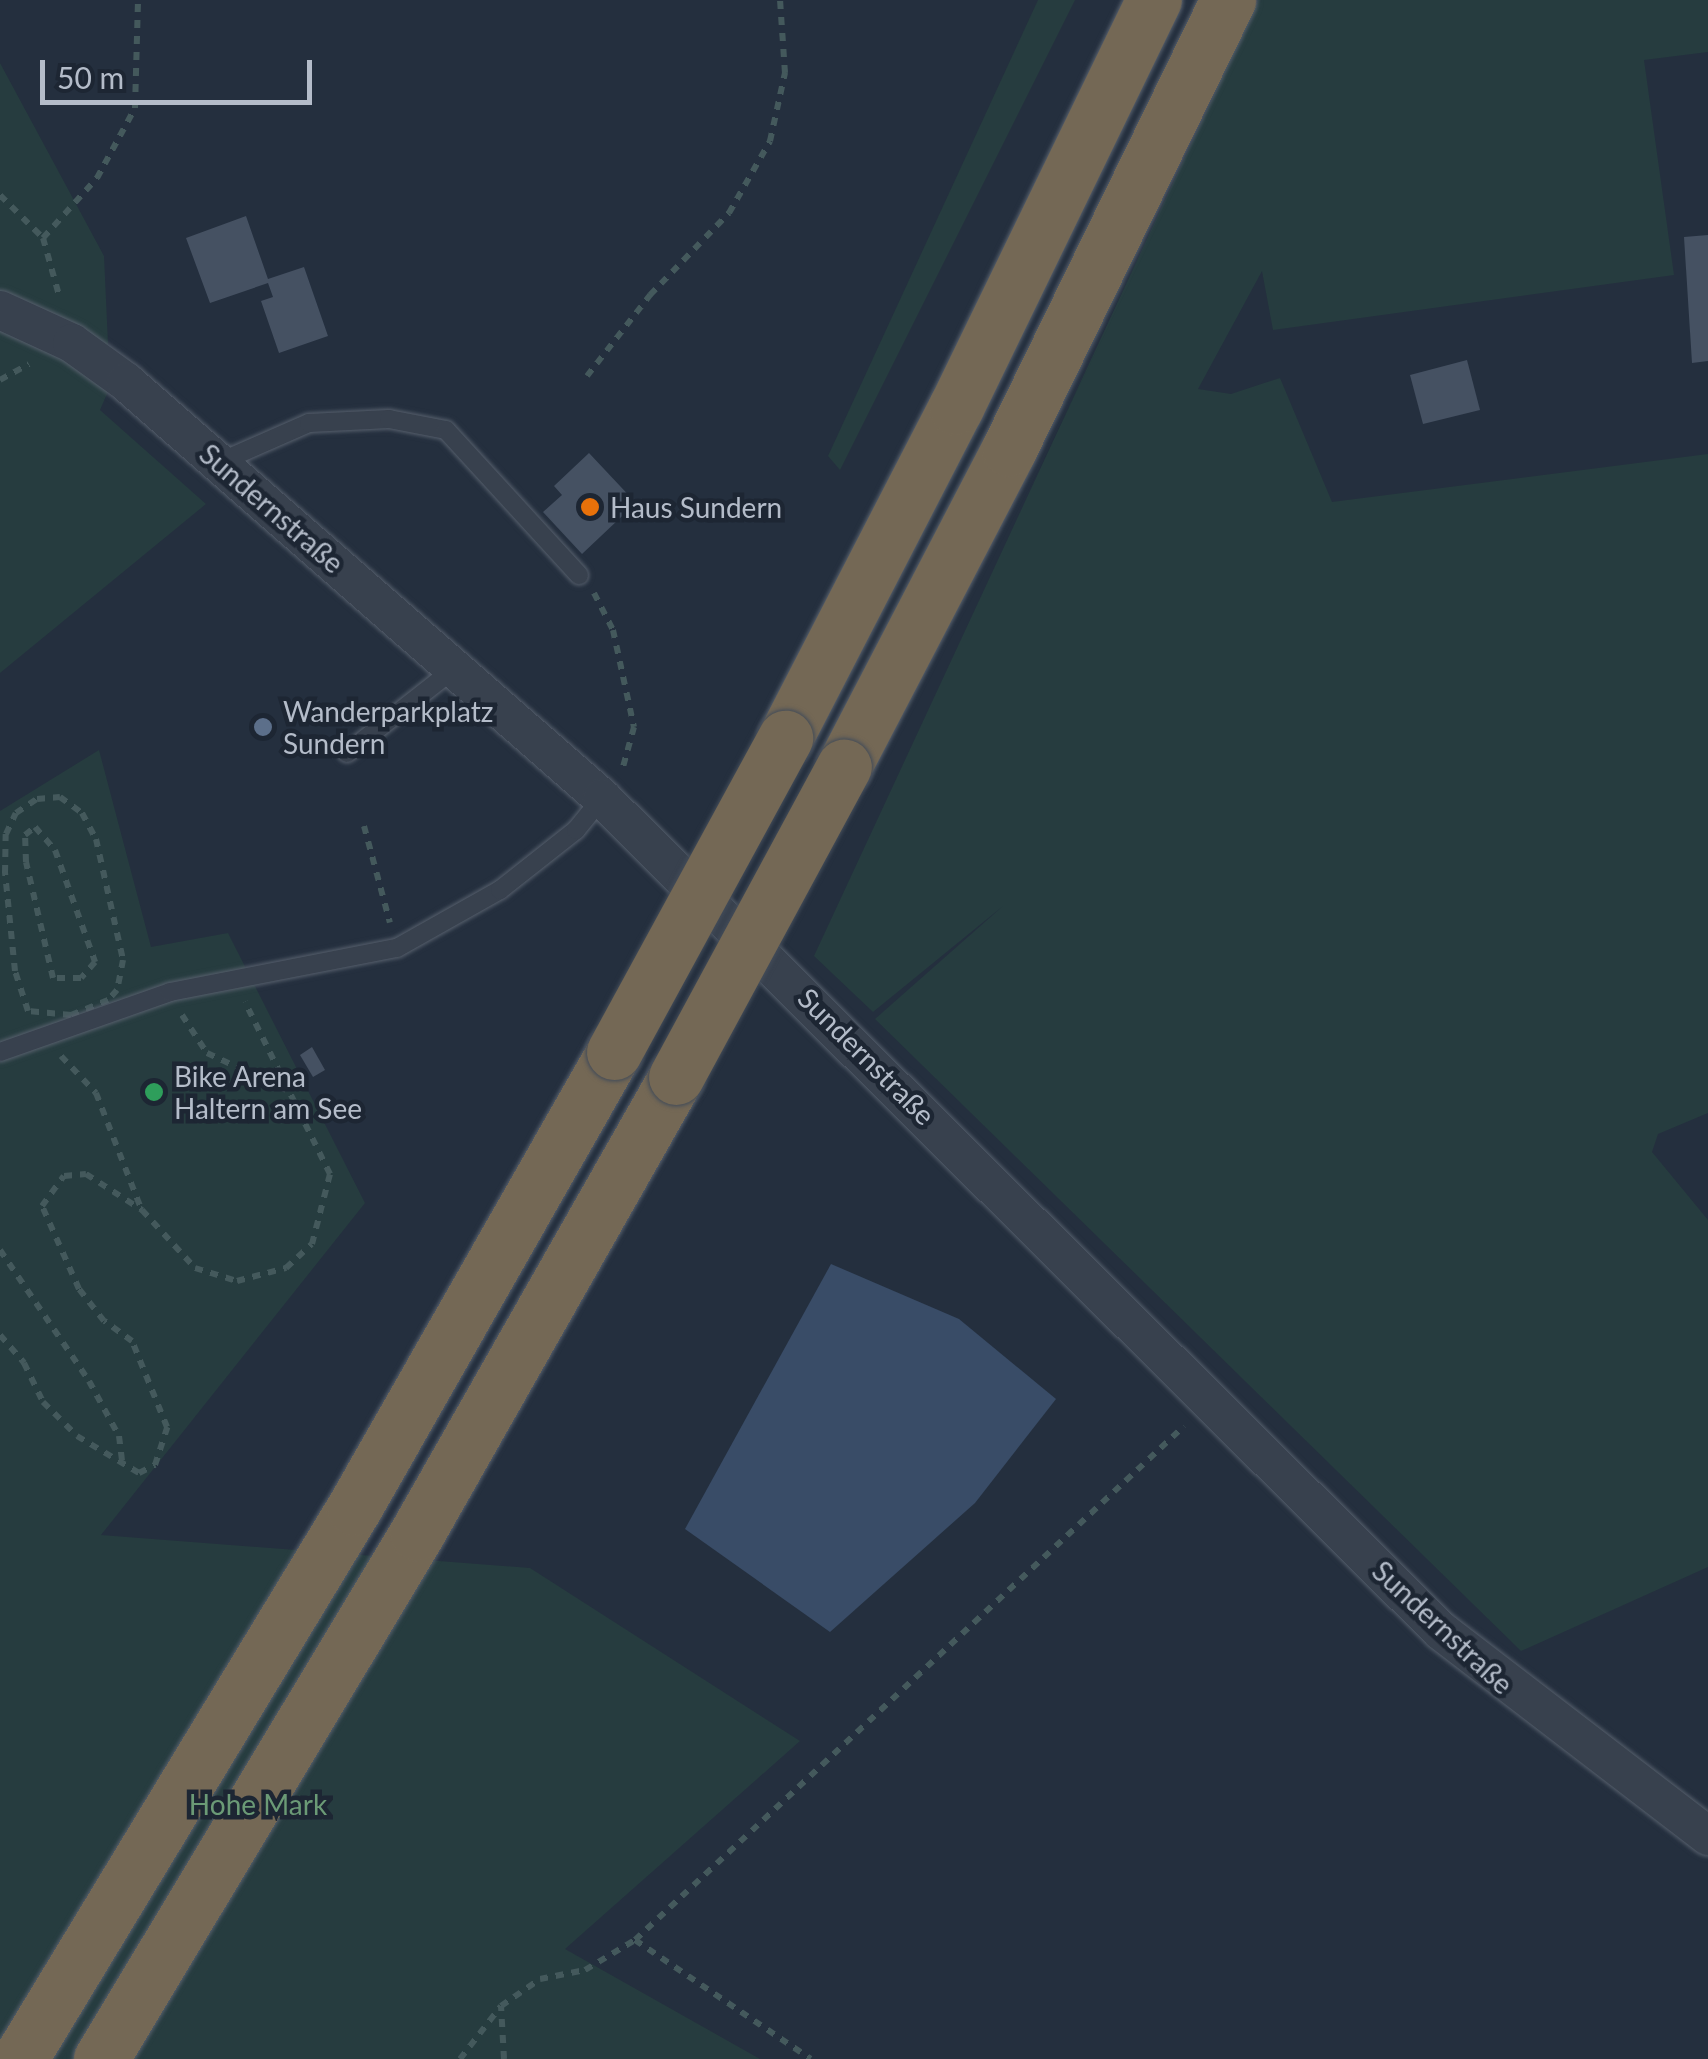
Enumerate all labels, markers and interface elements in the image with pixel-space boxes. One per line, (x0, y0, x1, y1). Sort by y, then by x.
scale bar (45, 40, 318, 102)
text: 50 m (57, 59, 124, 95)
street label: Sundernstraße (193, 436, 351, 580)
place label: Haus Sundern (610, 490, 782, 524)
marker: Haus Sundern (579, 496, 601, 518)
place label: Wanderparkplatz Sundern (283, 694, 493, 760)
marker: Wanderparkplatz Sundern (252, 716, 274, 738)
street label: Sundernstraße (792, 981, 942, 1131)
place label: Bike Arena Haltern am See (174, 1059, 362, 1125)
marker: Bike Arena Haltern am See (143, 1081, 165, 1103)
street label: Sundernstraße (1366, 1554, 1520, 1700)
park label: Hohe Mark (189, 1787, 327, 1821)

